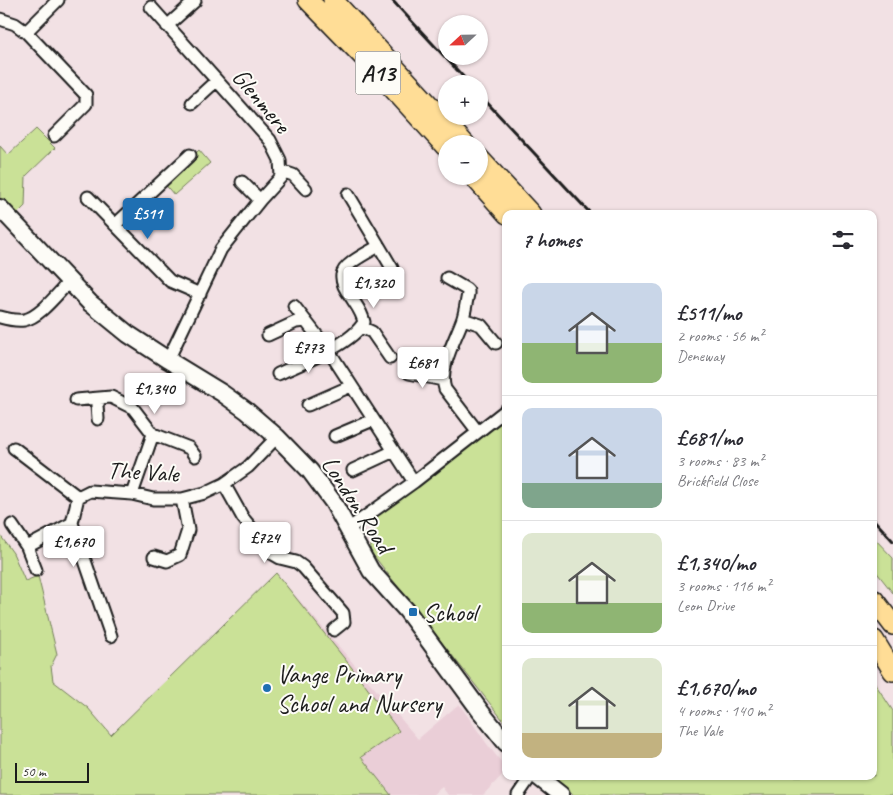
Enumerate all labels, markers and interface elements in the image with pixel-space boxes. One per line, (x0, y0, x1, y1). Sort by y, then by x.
north arrow (438, 15, 488, 65)
map controls (438, 15, 488, 185)
road number: A13 (356, 52, 400, 94)
street label: Glenmere (225, 62, 299, 141)
button: + (438, 75, 488, 125)
button: − (438, 135, 488, 185)
pin: £511 (118, 198, 178, 240)
text: £511 (134, 204, 162, 224)
icon: filters (829, 226, 857, 254)
text: 7 homes (522, 227, 581, 253)
pin: £1,320 (333, 266, 415, 309)
text: £1,320 (354, 273, 394, 293)
text: £511/mo (677, 300, 741, 326)
icon: home (562, 303, 622, 363)
text: 2 rooms · 56 m² (677, 326, 763, 346)
pin: £773 (279, 332, 339, 374)
text: £773 (295, 338, 323, 358)
pin: £681 (393, 346, 453, 389)
text: Deneway (677, 346, 724, 366)
text: £681 (408, 353, 438, 373)
pin: £1,340 (114, 372, 196, 415)
text: £1,340 (135, 379, 175, 399)
text: £681/mo (677, 425, 742, 451)
icon: home (562, 428, 622, 488)
street label: London Road (314, 450, 403, 563)
text: 3 rooms · 83 m² (677, 451, 763, 471)
street label: The Vale (106, 454, 181, 490)
text: Brickfield Close (677, 471, 758, 491)
pin: £724 (235, 522, 295, 564)
pin: £1,670 (33, 526, 115, 568)
text: £724 (251, 528, 279, 548)
text: £1,670 (54, 532, 94, 552)
text: £1,340/mo (677, 550, 755, 576)
icon: home (562, 553, 622, 613)
text: 3 rooms · 116 m² (677, 576, 771, 596)
text: Leon Drive (677, 596, 734, 616)
place label: School (423, 597, 482, 629)
marker: School (407, 606, 419, 618)
place label: Vange Primary School and Nursery (277, 659, 444, 720)
text: £1,670/mo (677, 675, 756, 701)
icon: home (562, 678, 622, 738)
marker: Vange Primary School and Nursery (261, 682, 273, 694)
text: 4 rooms · 140 m² (677, 701, 771, 721)
text: The Vale (677, 721, 723, 741)
scale bar (15, 760, 89, 783)
text: 50 m (22, 763, 46, 780)

